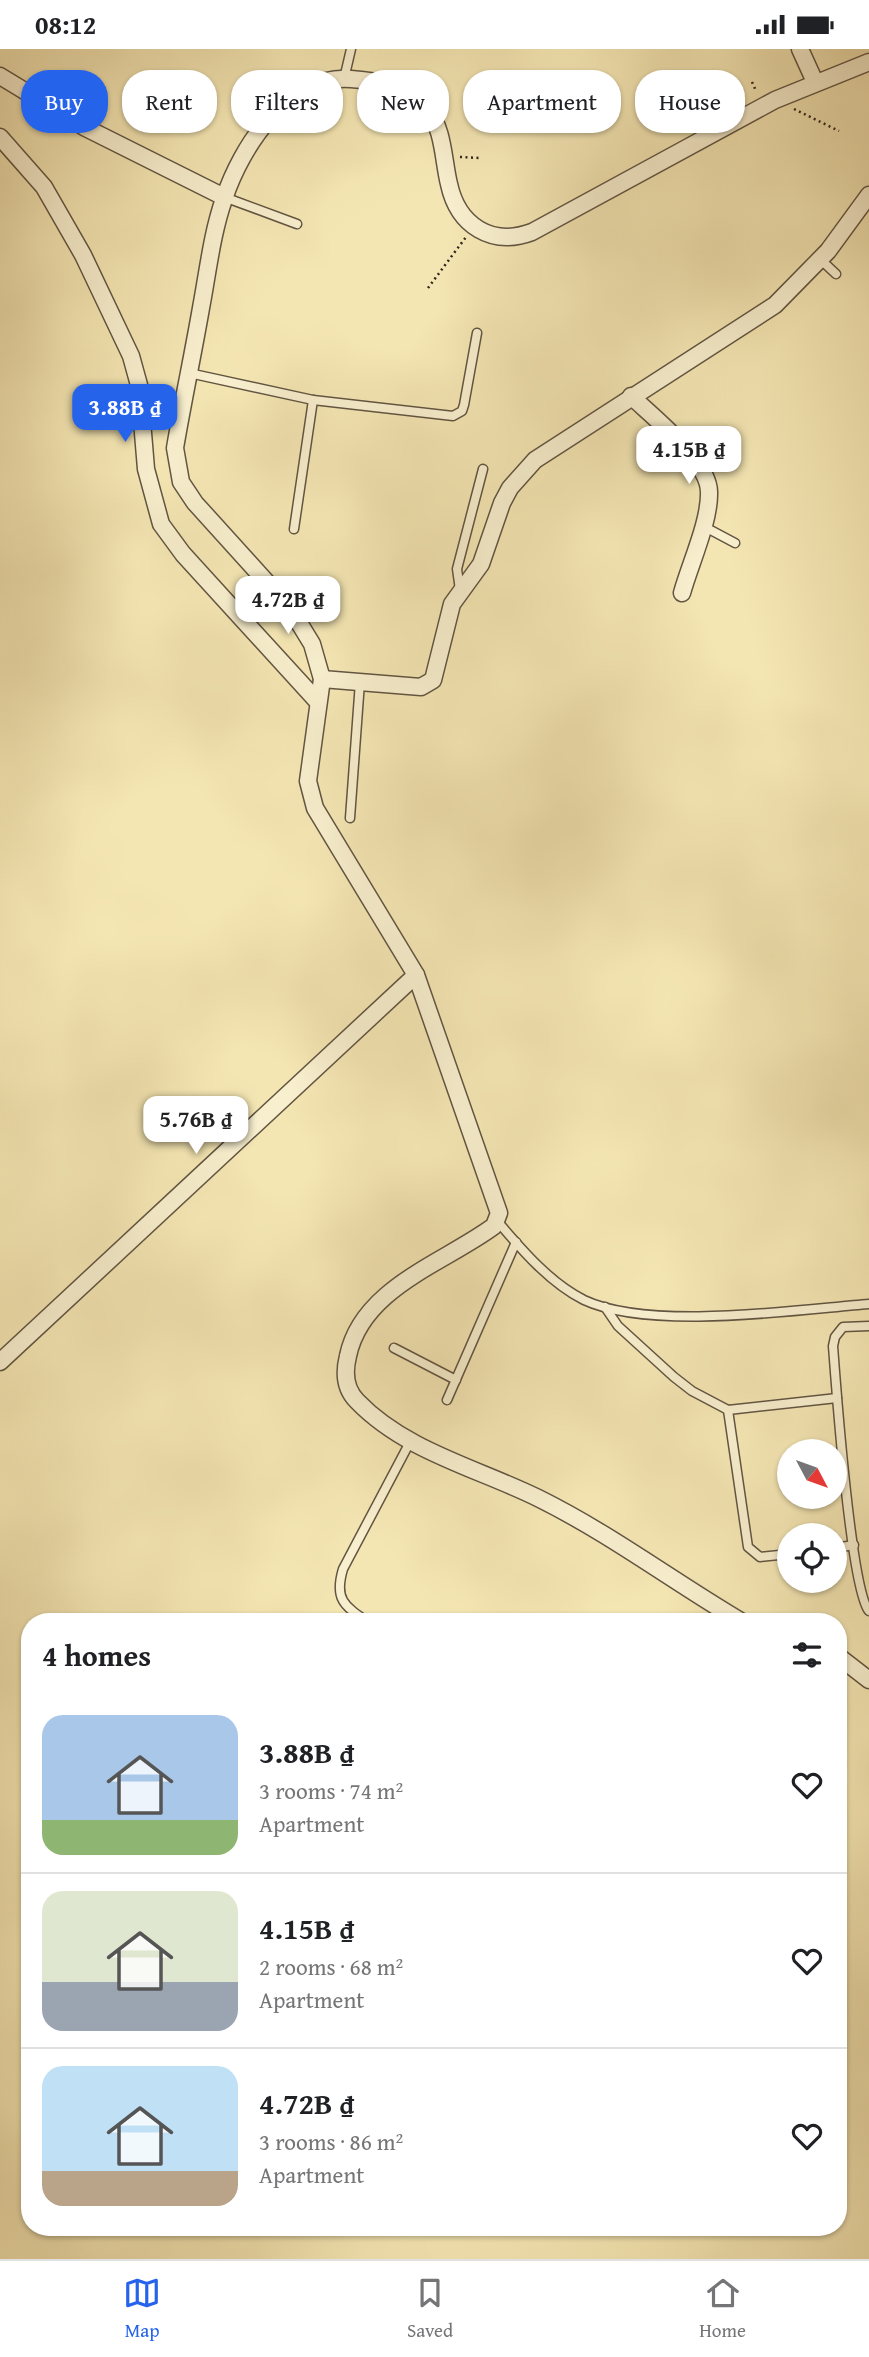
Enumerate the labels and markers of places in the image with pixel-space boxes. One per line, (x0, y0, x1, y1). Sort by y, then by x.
pin: 3.88B ₫ (60, 385, 190, 444)
pin: 4.15B ₫ (624, 427, 754, 486)
pin: 4.72B ₫ (223, 577, 353, 636)
pin: 5.76B ₫ (131, 1097, 261, 1156)

